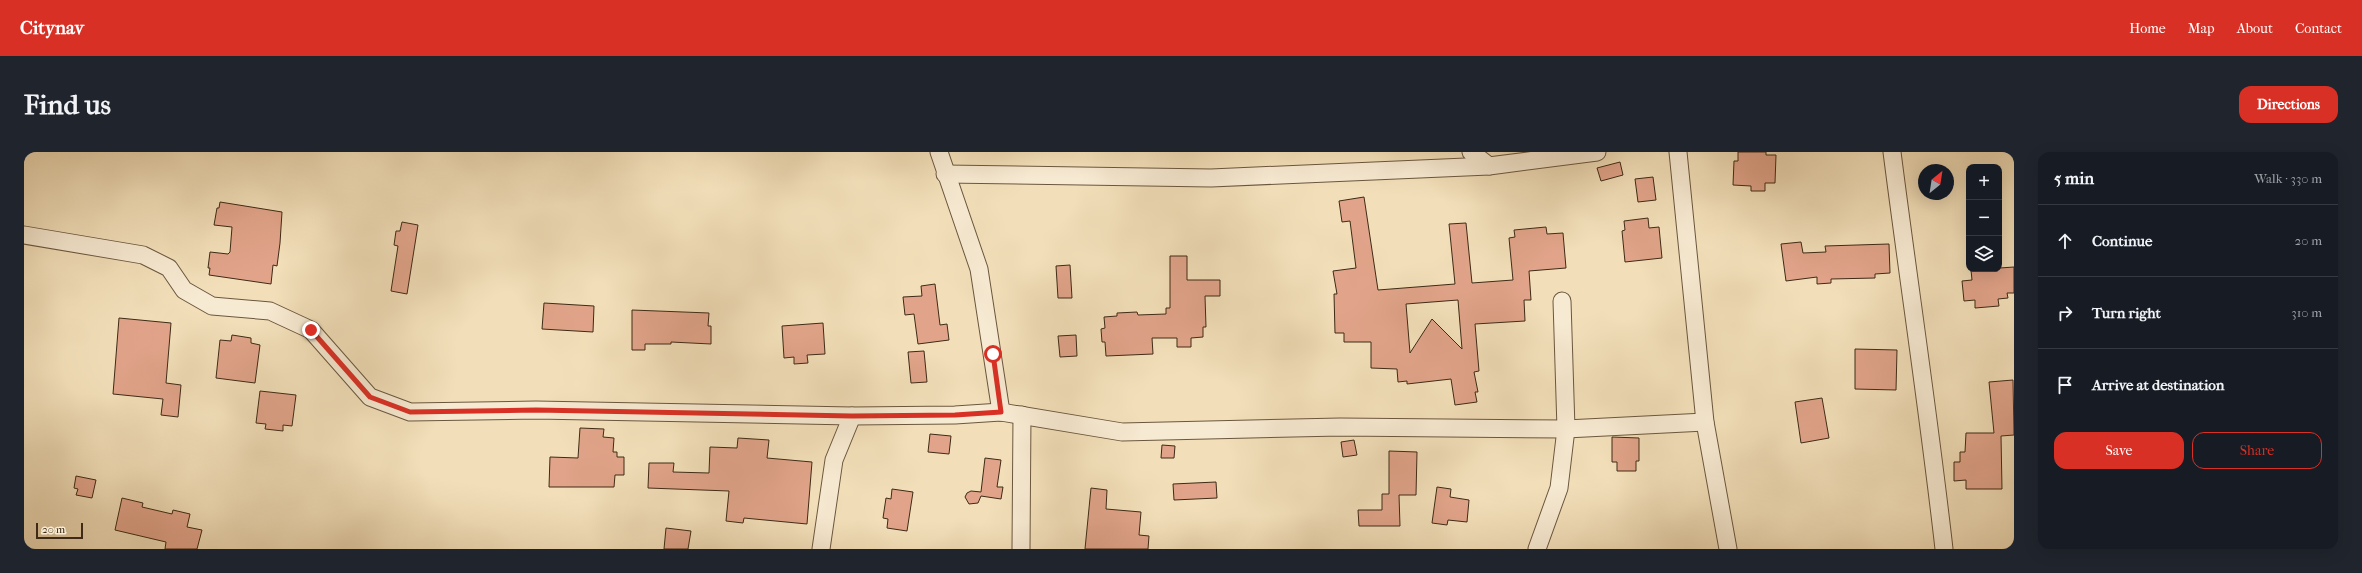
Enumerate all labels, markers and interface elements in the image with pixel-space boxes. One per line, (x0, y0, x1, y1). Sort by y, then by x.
text: Citynav (20, 17, 84, 39)
text: Home (2129, 20, 2166, 37)
text: Map (2188, 20, 2215, 37)
text: About (2237, 20, 2273, 37)
text: Contact (2295, 20, 2342, 37)
button: Directions (2239, 86, 2338, 123)
text: Find us (24, 88, 111, 121)
north arrow (1918, 164, 1954, 200)
map controls (1966, 164, 2002, 272)
button: + (1966, 164, 2002, 200)
text: 5 min (2054, 168, 2094, 188)
text: Walk · 330 m (2254, 171, 2322, 186)
button: − (1966, 200, 2002, 236)
icon: ahead (2054, 230, 2076, 252)
text: Continue (2092, 232, 2152, 250)
text: 20 m (2295, 233, 2322, 248)
button: layers (1966, 236, 2002, 272)
icon: right (2054, 302, 2076, 324)
text: Turn right (2092, 304, 2161, 322)
text: 310 m (2291, 305, 2322, 320)
route end (302, 321, 320, 339)
route start (984, 345, 1002, 363)
icon: arrive (2054, 374, 2076, 396)
text: Arrive at destination (2092, 376, 2224, 394)
button: Save (2054, 432, 2184, 469)
button: Share (2192, 432, 2322, 469)
scale bar (36, 521, 83, 540)
text: 20 m (42, 523, 65, 536)

